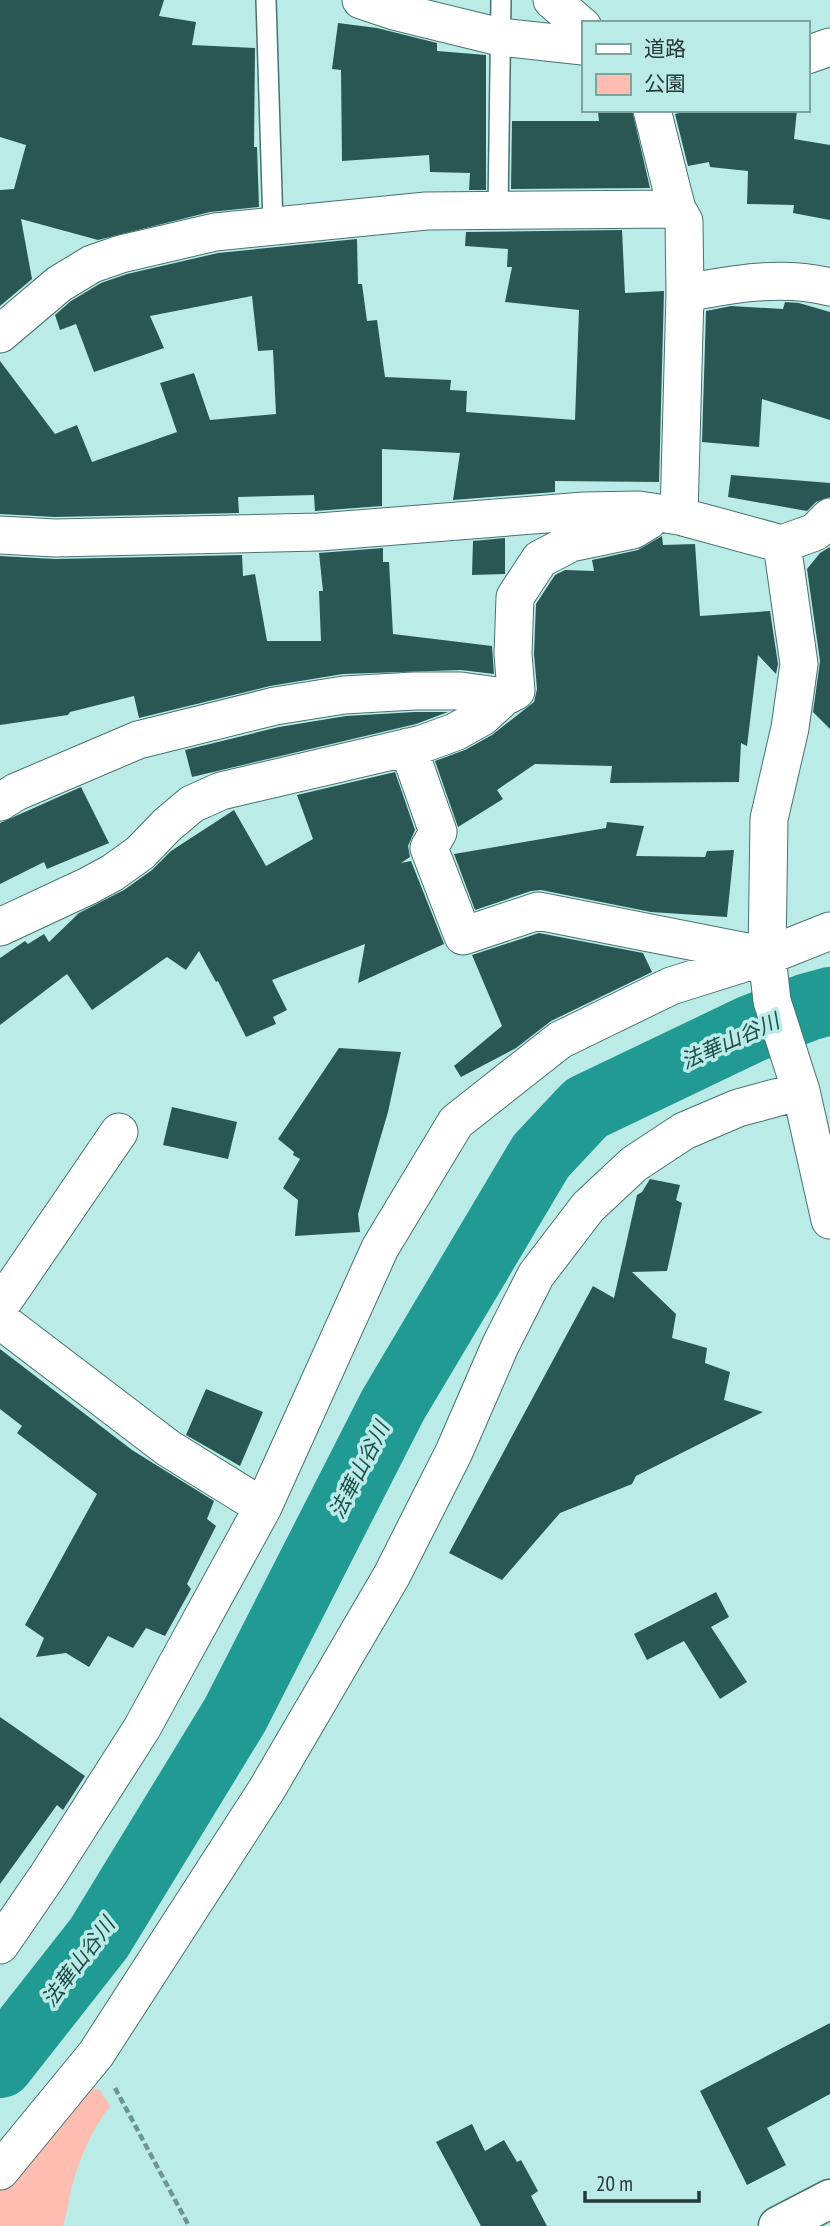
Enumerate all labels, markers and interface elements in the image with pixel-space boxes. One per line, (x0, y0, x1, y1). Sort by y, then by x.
legend (582, 21, 809, 112)
text: 道路 (644, 35, 686, 62)
text: 公園 (644, 70, 686, 97)
water label: 法華山谷川 (677, 1007, 785, 1075)
water label: 法華山谷川 (323, 1415, 396, 1523)
water label: 法華山谷川 (36, 1910, 122, 2012)
scale bar (585, 2160, 699, 2204)
text: 20 m (596, 2170, 633, 2197)

